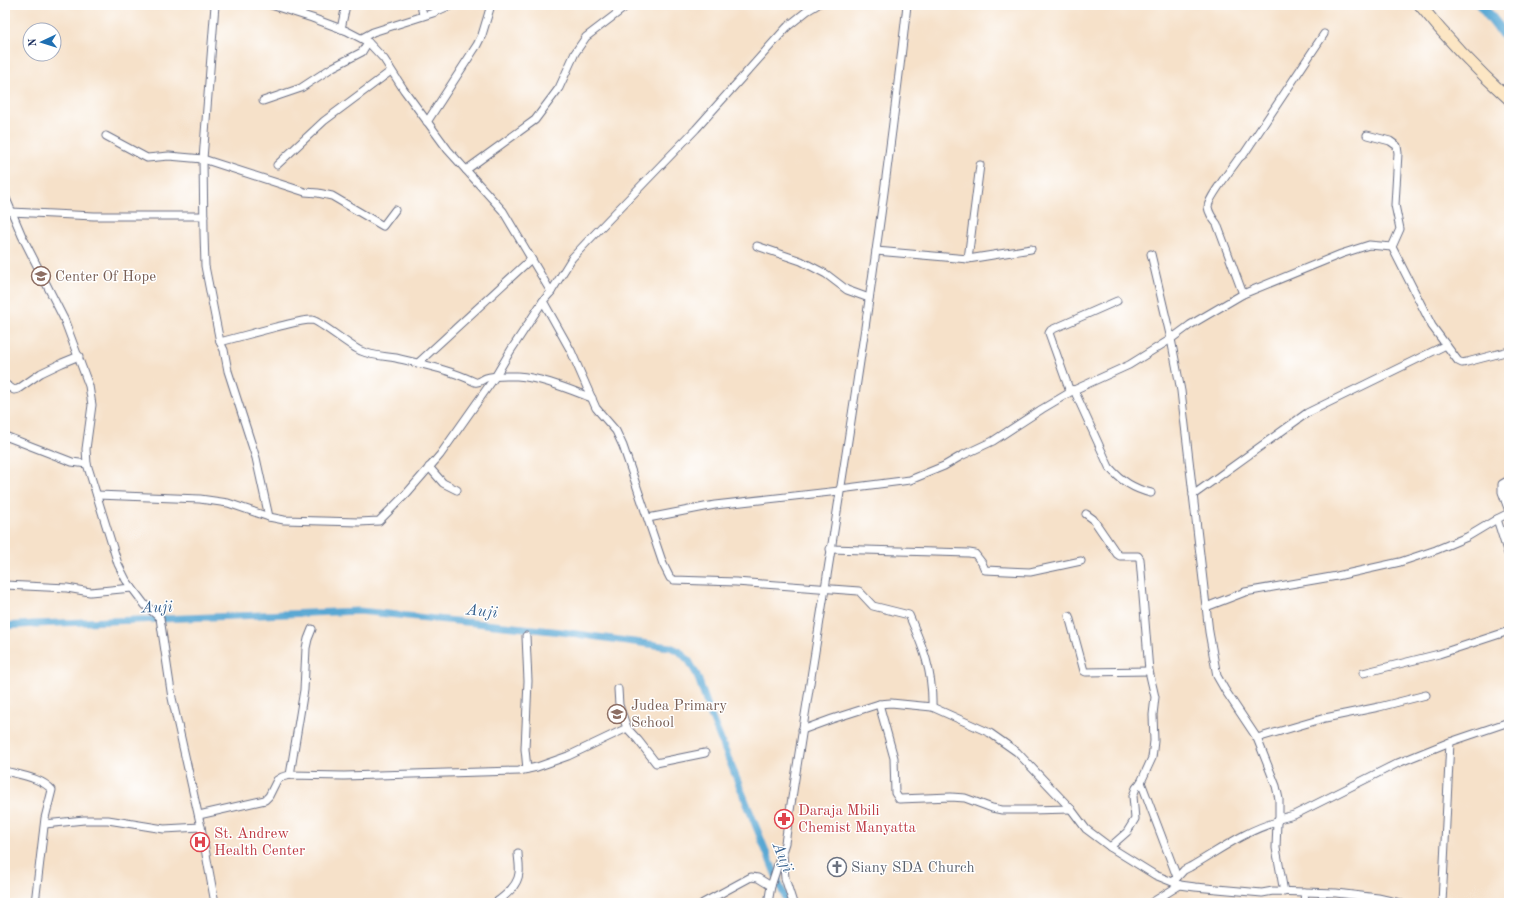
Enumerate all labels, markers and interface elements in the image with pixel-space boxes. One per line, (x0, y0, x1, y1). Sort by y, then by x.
north arrow (22, 22, 62, 62)
text: N (28, 37, 39, 47)
school or university icon: Center Of Hope (30, 265, 52, 287)
place label: Center Of Hope (55, 270, 156, 285)
water label: Auji (140, 599, 174, 617)
water label: Auji (464, 602, 499, 622)
place label: Judea Primary School (631, 699, 727, 731)
school or university icon: Judea Primary School (606, 703, 628, 725)
place label: Daraja Mbili Chemist Manyatta (798, 804, 916, 836)
pharmacy icon: Daraja Mbili Chemist Manyatta (773, 808, 795, 830)
place label: St. Andrew Health Center (214, 827, 305, 859)
hospital icon: St. Andrew Health Center (189, 831, 211, 853)
water label: Auji (768, 839, 796, 876)
church icon: Siany SDA Church (826, 856, 848, 878)
place label: Siany SDA Church (851, 861, 975, 876)

